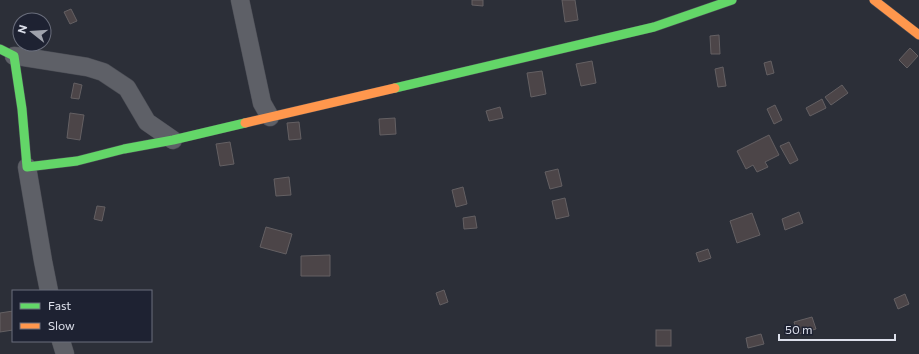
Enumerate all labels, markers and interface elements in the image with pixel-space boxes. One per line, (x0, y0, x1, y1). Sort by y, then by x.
north arrow (12, 12, 52, 52)
text: N (15, 23, 29, 35)
legend (12, 290, 152, 342)
text: Fast (48, 298, 71, 312)
scale bar (779, 316, 895, 342)
text: Slow (48, 318, 75, 332)
text: 50 m (785, 322, 813, 336)

